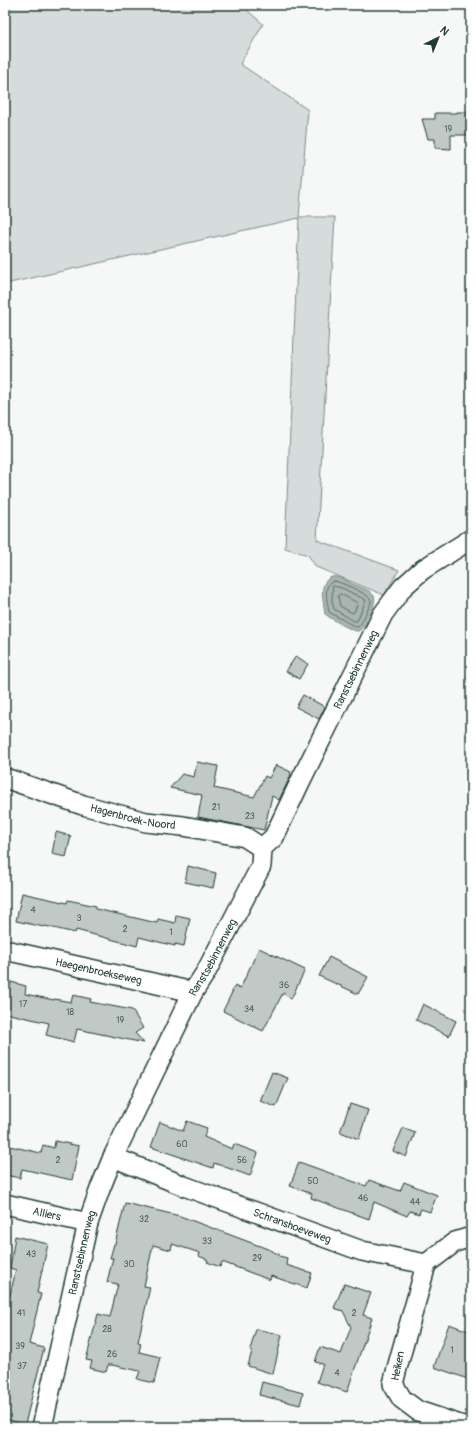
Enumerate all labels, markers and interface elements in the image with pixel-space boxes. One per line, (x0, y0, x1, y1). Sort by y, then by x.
north arrow (418, 18, 458, 58)
text: N (437, 24, 452, 39)
house number: 19 (444, 124, 452, 135)
street label: Ranstsebinnenweg (331, 627, 381, 711)
street label: Hagenbroek-Noord (89, 801, 176, 832)
house number: 21 (212, 802, 220, 813)
house number: 23 (245, 811, 255, 822)
house number: 4 (30, 905, 36, 916)
house number: 3 (76, 913, 82, 924)
street label: Ranstsebinnenweg (186, 916, 239, 998)
house number: 2 (122, 924, 128, 935)
house number: 1 (169, 927, 173, 938)
street label: Haegenbroekseweg (54, 955, 144, 987)
house number: 36 (279, 980, 289, 991)
house number: 17 (19, 999, 27, 1010)
house number: 34 (244, 1004, 255, 1015)
house number: 18 (66, 1007, 74, 1018)
house number: 19 (116, 1015, 124, 1026)
house number: 60 (176, 1139, 188, 1150)
house number: 2 (55, 1155, 61, 1166)
house number: 56 (237, 1155, 247, 1166)
house number: 50 (307, 1176, 319, 1187)
house number: 46 (358, 1193, 368, 1204)
house number: 44 (410, 1197, 421, 1208)
street label: Alliers (31, 1204, 62, 1223)
street label: Schranshoeveweg (251, 1205, 334, 1246)
street label: Ranstsebinnenweg (66, 1208, 99, 1296)
house number: 32 (139, 1214, 149, 1225)
house number: 33 (202, 1236, 212, 1247)
house number: 43 (26, 1249, 36, 1260)
house number: 29 (252, 1253, 262, 1264)
house number: 30 (123, 1259, 135, 1270)
house number: 41 (17, 1308, 25, 1319)
house number: 2 (351, 1308, 357, 1319)
house number: 28 (102, 1324, 112, 1335)
house number: 39 (15, 1341, 25, 1352)
house number: 1 (450, 1345, 454, 1356)
house number: 26 (107, 1349, 117, 1360)
street label: Heiken (389, 1350, 407, 1382)
house number: 37 (17, 1361, 27, 1372)
house number: 4 (334, 1368, 340, 1379)

